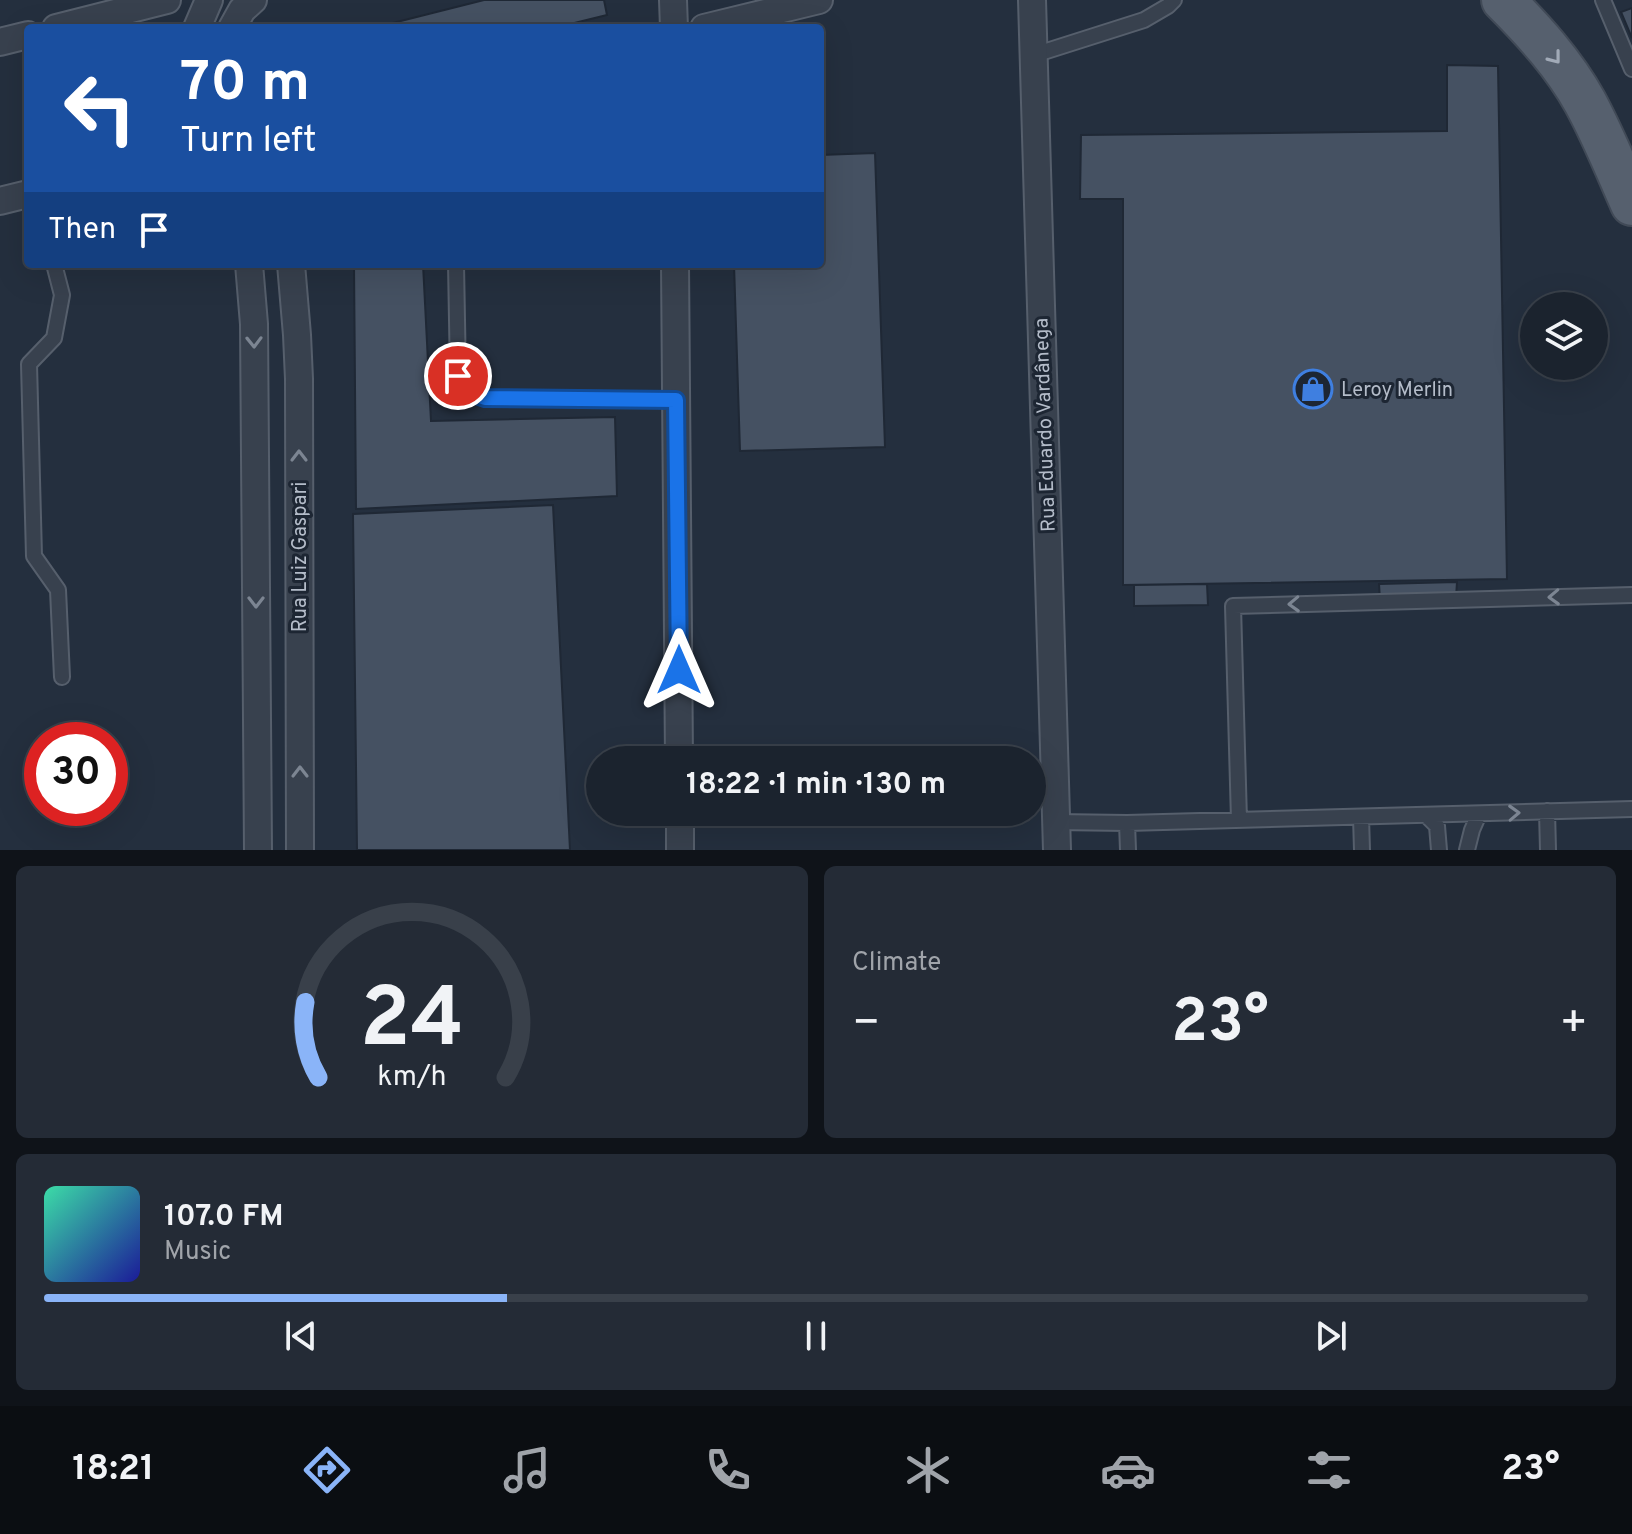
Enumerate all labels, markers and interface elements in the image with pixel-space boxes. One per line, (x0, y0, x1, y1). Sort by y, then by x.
one-way arrow (1545, 49, 1559, 64)
text: 70 m (180, 50, 310, 120)
icon: left (48, 56, 152, 160)
text: Turn left (180, 119, 317, 165)
icon: arrive (132, 208, 176, 252)
text: Then (48, 212, 116, 249)
map controls (1520, 292, 1608, 380)
button: layers (1520, 292, 1608, 380)
street label: Rua Eduardo Vardânega (1029, 318, 1063, 532)
one-way arrow (245, 336, 263, 349)
pin (424, 342, 492, 410)
icon: arrive (436, 354, 480, 398)
shop icon: Leroy Merlin (1292, 368, 1334, 410)
place label: Leroy Merlin (1341, 378, 1453, 404)
one-way arrow (290, 449, 308, 462)
street label: Rua Luiz Gaspari (288, 482, 314, 632)
one-way arrow (1547, 589, 1560, 606)
one-way arrow (247, 596, 265, 609)
one-way arrow (1287, 596, 1300, 613)
position arrow (637, 628, 721, 712)
speed limit sign: 30 (24, 722, 128, 826)
one-way arrow (291, 765, 309, 778)
text: 18:22 · 1 min · 130 m (686, 767, 946, 804)
one-way arrow (1508, 805, 1521, 822)
text: Climate (852, 947, 941, 980)
text: 24 (360, 971, 464, 1076)
text: 23° (1171, 987, 1269, 1063)
text: − (852, 997, 880, 1053)
text: + (1560, 997, 1588, 1053)
text: km/h (377, 1060, 447, 1096)
text: 107.0 FM (164, 1199, 283, 1236)
text: Music (164, 1236, 231, 1269)
icon: previous (279, 1314, 323, 1358)
icon: pause (794, 1314, 838, 1358)
icon: next (1309, 1314, 1353, 1358)
icon: directions (299, 1442, 355, 1498)
icon: music (499, 1442, 555, 1498)
icon: phone (700, 1442, 756, 1498)
icon: climate (900, 1442, 956, 1498)
icon: car (1100, 1442, 1156, 1498)
icon: filters (1301, 1442, 1357, 1498)
text: 18:21 (72, 1447, 154, 1493)
text: 23° (1501, 1447, 1560, 1493)

